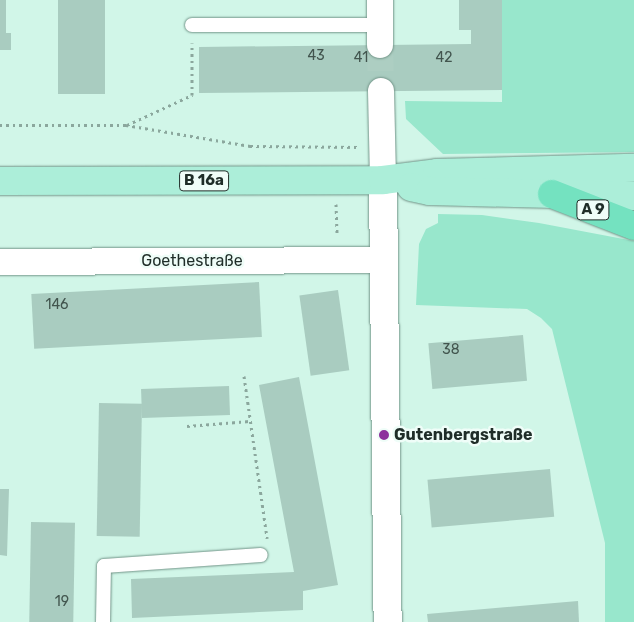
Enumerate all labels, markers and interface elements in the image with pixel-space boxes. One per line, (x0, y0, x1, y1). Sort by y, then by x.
house number: 43 (307, 48, 325, 64)
house number: 41 (354, 50, 368, 66)
house number: 42 (436, 50, 452, 66)
road number: B 16a (179, 168, 229, 194)
road number: A 9 (576, 198, 610, 222)
street label: Goethestraße (141, 251, 243, 271)
house number: 146 (45, 297, 69, 313)
house number: 38 (442, 342, 460, 358)
place label: Gutenbergstraße (394, 425, 533, 445)
marker: Gutenbergstraße (378, 429, 390, 441)
house number: 19 (55, 594, 69, 610)

